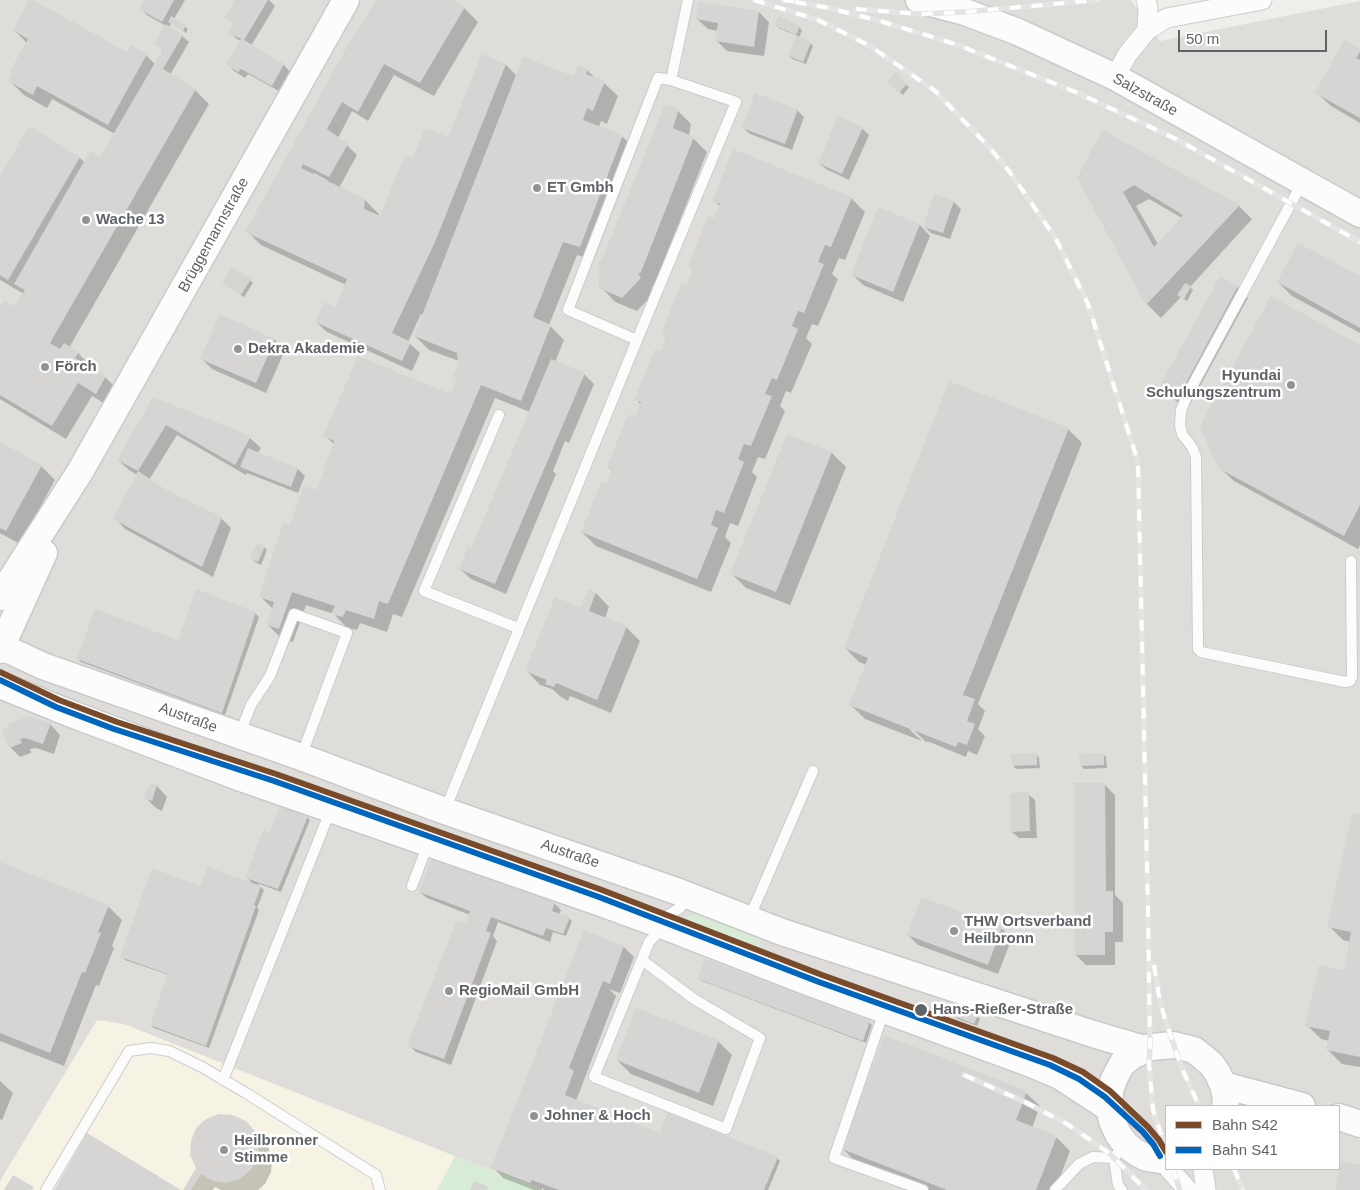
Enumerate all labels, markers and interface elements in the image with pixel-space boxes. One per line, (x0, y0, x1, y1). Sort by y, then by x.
scale bar (1180, 20, 1329, 52)
text: 50 m (1186, 30, 1219, 47)
street label: Salzstraße (1109, 70, 1181, 120)
street label: Brüggemannstraße (175, 174, 253, 296)
place label: ET Gmbh (547, 179, 614, 197)
marker: ET Gmbh (531, 182, 543, 194)
place label: Wache 13 (96, 211, 165, 229)
marker: Wache 13 (80, 214, 92, 226)
place label: Dekra Akademie (248, 340, 365, 358)
marker: Dekra Akademie (232, 343, 244, 355)
place label: Förch (55, 358, 97, 376)
marker: Förch (39, 361, 51, 373)
place label: Hyundai Schulungszentrum (1146, 367, 1281, 402)
marker: Hyundai Schulungszentrum (1285, 379, 1297, 391)
street label: Austraße (156, 699, 220, 737)
street label: Austraße (538, 836, 602, 872)
place label: THW Ortsverband Heilbronn (964, 913, 1092, 948)
marker: THW Ortsverband Heilbronn (948, 925, 960, 937)
place label: RegioMail GmbH (459, 982, 579, 1000)
marker: RegioMail GmbH (443, 985, 455, 997)
place label: Hans-Rießer-Straße (933, 1001, 1073, 1019)
marker: Hans-Rießer-Straße (913, 1002, 929, 1018)
legend (1165, 1105, 1340, 1170)
place label: Johner & Hoch (544, 1107, 651, 1125)
marker: Johner & Hoch (528, 1110, 540, 1122)
text: Bahn S42 (1212, 1116, 1278, 1133)
place label: Heilbronner Stimme (234, 1132, 318, 1167)
text: Bahn S41 (1212, 1141, 1278, 1158)
marker: Heilbronner Stimme (218, 1144, 230, 1156)

